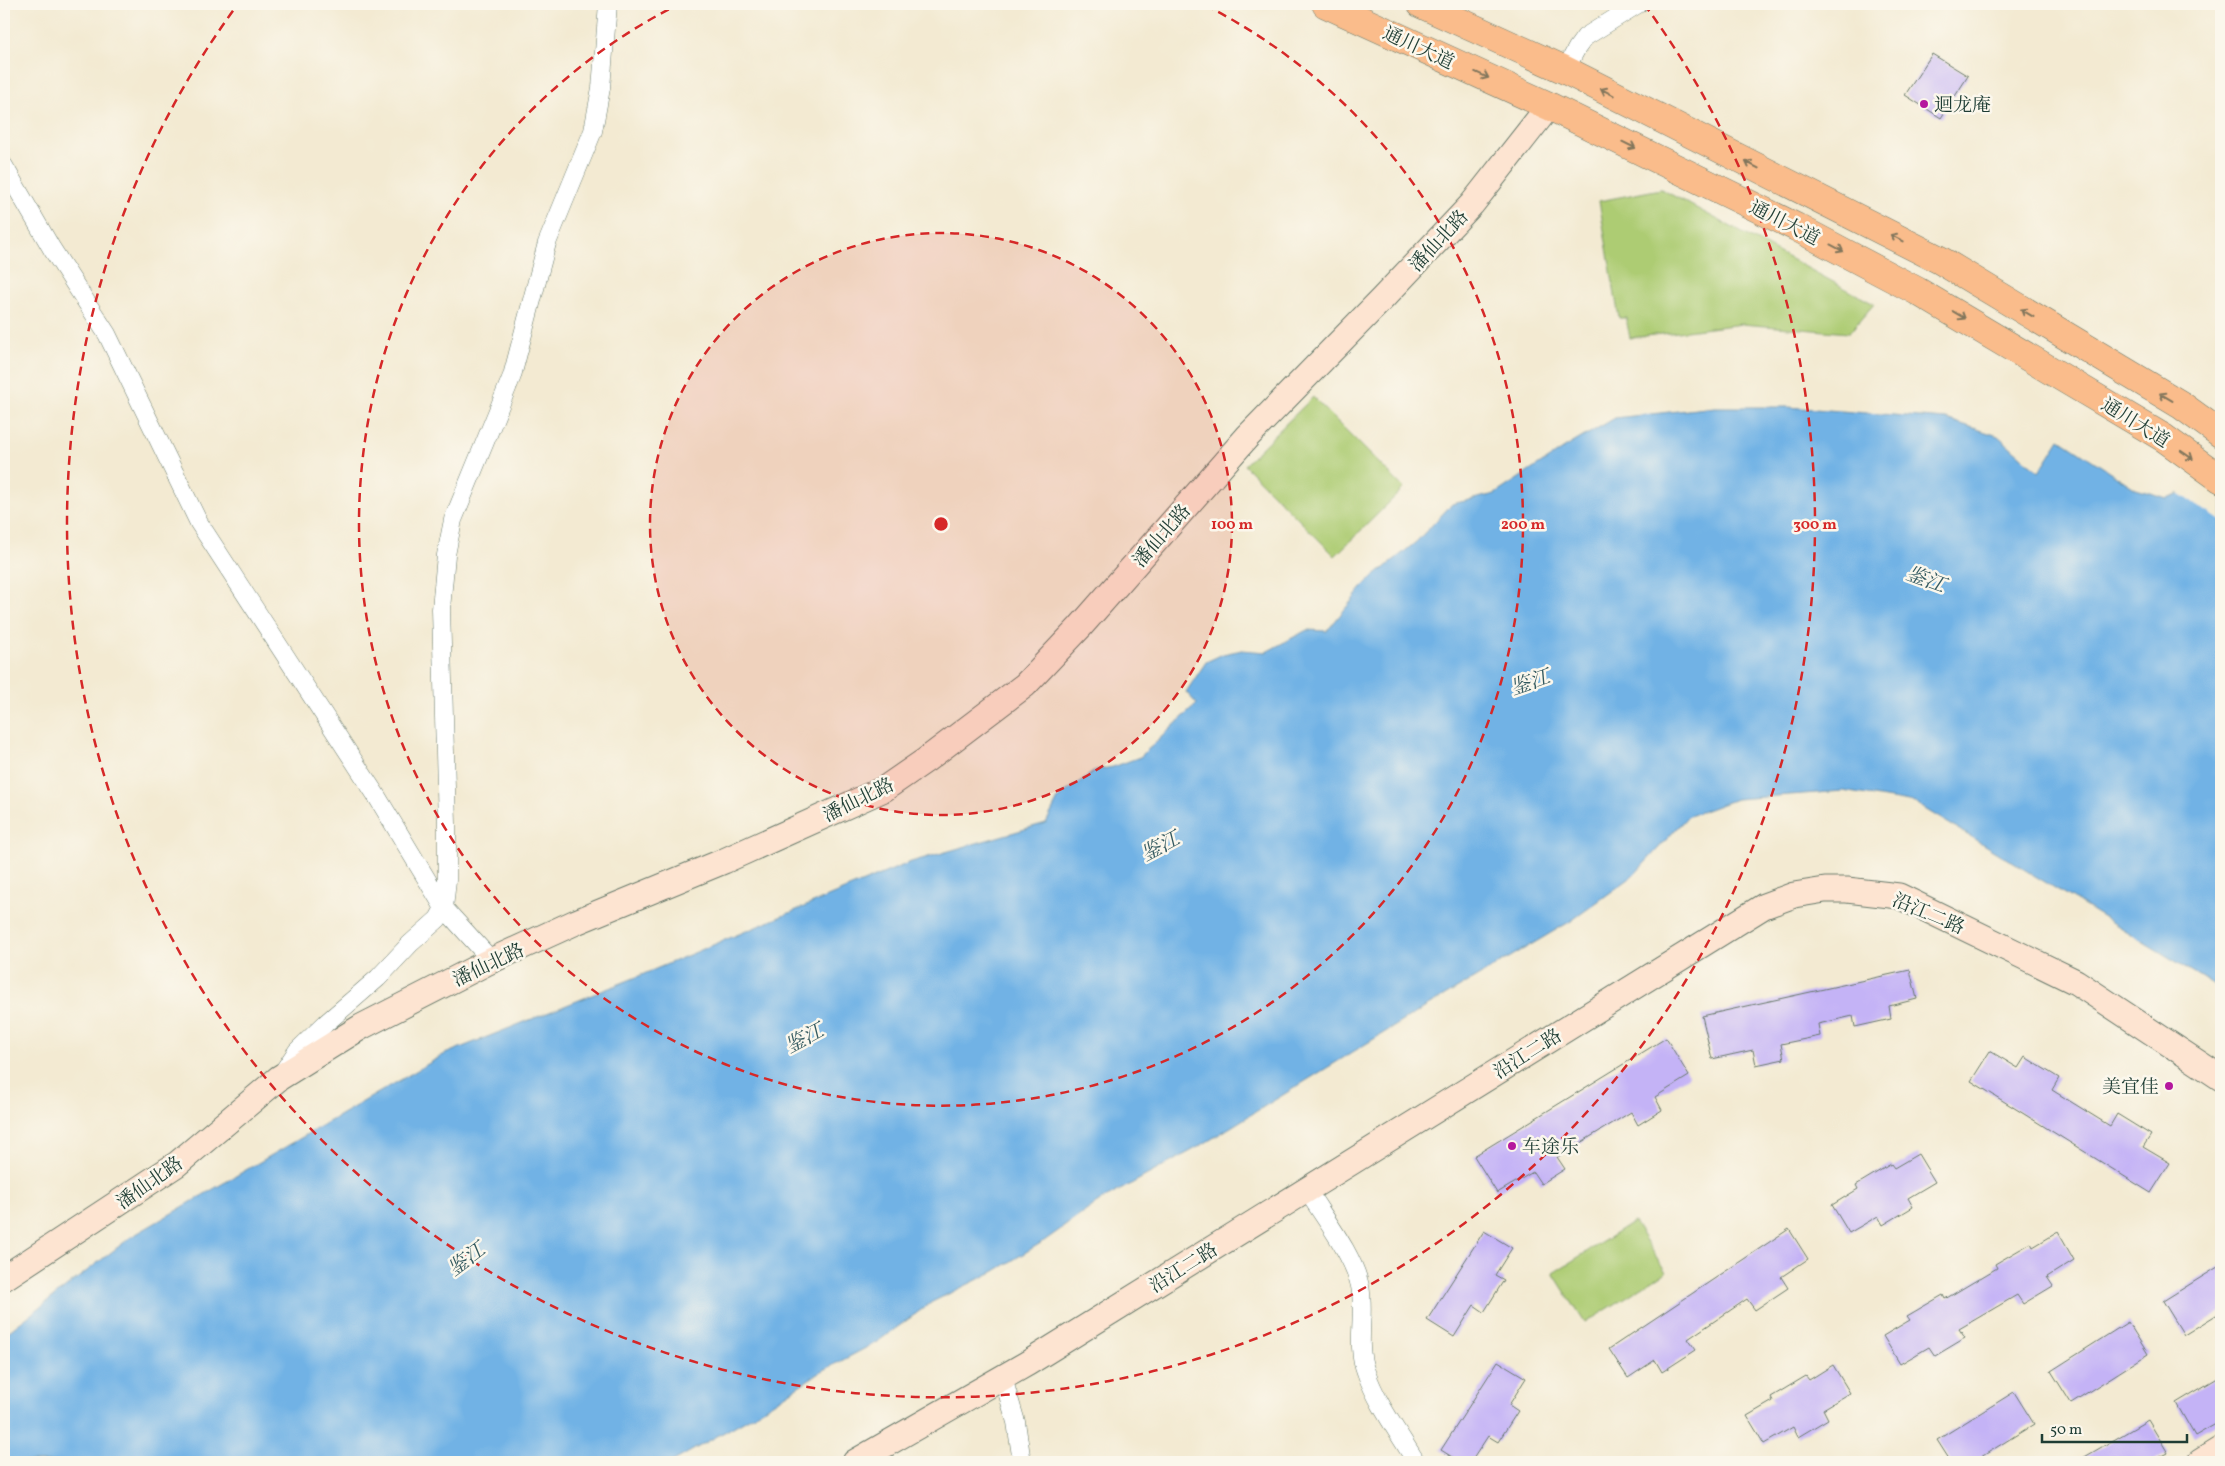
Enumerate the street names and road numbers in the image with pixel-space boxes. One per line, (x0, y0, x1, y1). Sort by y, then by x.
street label: 通川大道 (1378, 21, 1458, 77)
street label: 通川大道 (1744, 195, 1824, 253)
street label: 潘仙北路 (1404, 205, 1475, 278)
street label: 通川大道 (2096, 393, 2174, 455)
street label: 潘仙北路 (1128, 499, 1197, 574)
street label: 潘仙北路 (819, 772, 899, 829)
street label: 沿江二路 (1888, 888, 1968, 942)
street label: 潘仙北路 (449, 938, 529, 994)
street label: 沿江二路 (1489, 1024, 1567, 1086)
street label: 潘仙北路 (112, 1151, 189, 1216)
street label: 沿江二路 (1145, 1238, 1223, 1300)

